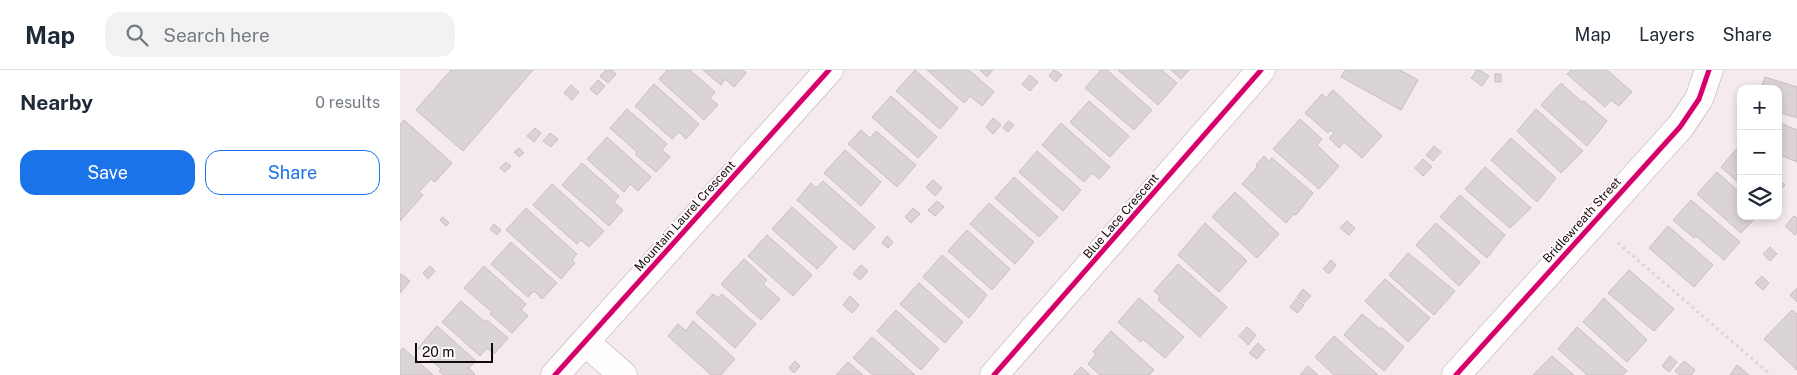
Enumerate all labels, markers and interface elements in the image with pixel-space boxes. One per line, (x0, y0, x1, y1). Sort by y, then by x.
search box (105, 12, 455, 57)
text: Map (25, 21, 75, 49)
icon: search (123, 21, 151, 49)
text: Search here (163, 24, 270, 46)
text: Map (1575, 24, 1611, 45)
text: Layers (1639, 24, 1695, 45)
text: Share (1723, 24, 1772, 45)
map controls (1737, 85, 1782, 220)
button: + (1737, 85, 1782, 130)
text: Nearby (20, 90, 93, 115)
text: 0 results (315, 93, 380, 112)
button: − (1737, 130, 1782, 175)
button: Save (20, 150, 195, 195)
button: Share (205, 150, 380, 195)
street label: Mountain Laurel Crescent (632, 158, 739, 274)
street label: Blue Lace Crescent (1080, 170, 1162, 261)
street label: Bridlewreath Street (1540, 174, 1624, 265)
button: layers (1737, 175, 1782, 220)
scale bar (415, 340, 492, 363)
text: 20 m (422, 344, 454, 360)

